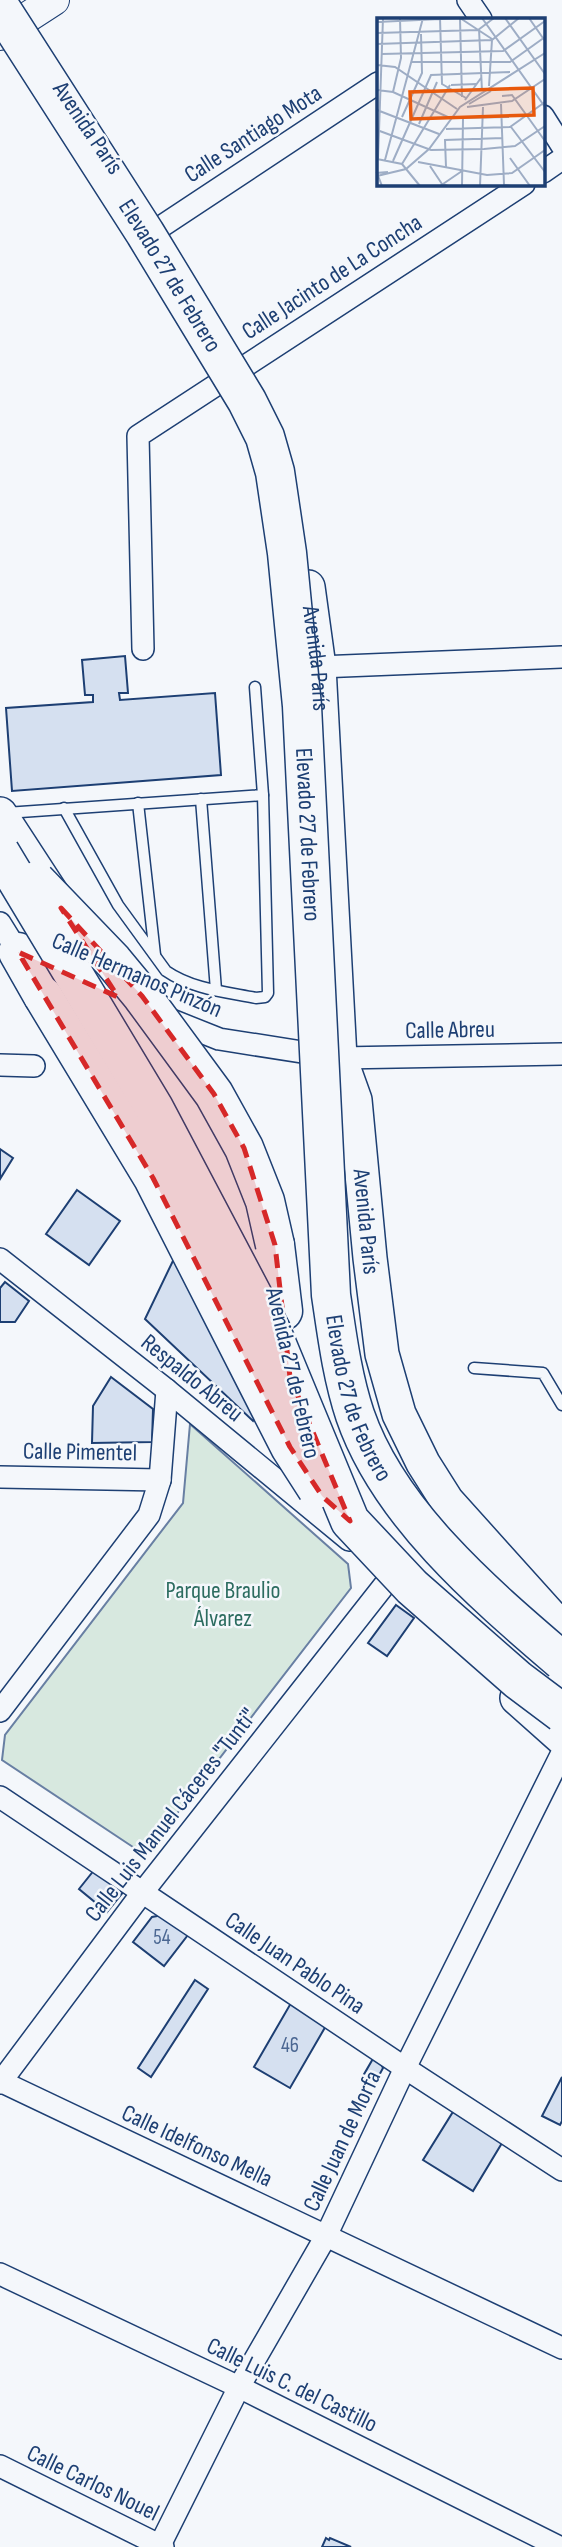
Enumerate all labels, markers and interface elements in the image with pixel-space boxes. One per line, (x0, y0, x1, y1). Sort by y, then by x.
inset map (377, 18, 544, 186)
street label: Avenida París (46, 75, 130, 180)
street label: Calle Santiago Mota (179, 79, 327, 189)
street label: Elevado 27 de Febrero (113, 194, 228, 357)
street label: Calle Jacinto de La Concha (237, 208, 427, 346)
street label: Avenida París (296, 603, 336, 712)
street label: Elevado 27 de Febrero (290, 747, 327, 922)
street label: Calle Hermanos Pinzón (47, 926, 227, 1024)
street label: Calle Abreu (405, 1015, 495, 1045)
street label: Avenida París (347, 1167, 386, 1276)
street label: Avenida 27 de Febrero (259, 1284, 327, 1461)
street label: Elevado 27 de Febrero (320, 1313, 399, 1486)
street label: Respaldo Abreu (135, 1328, 249, 1428)
street label: Calle Pimentel (23, 1437, 137, 1467)
park label: Parque Braulio Álvarez (166, 1576, 280, 1633)
street label: Calle Luis Manuel Cáceres "Tunti" (79, 1702, 263, 1928)
street label: Calle Juan Pablo Pina (220, 1906, 370, 2020)
house number: 54 (153, 1925, 171, 1950)
house number: 46 (281, 2033, 299, 2058)
street label: Calle Juan de Morfa (297, 2066, 387, 2216)
street label: Calle Idelfonso Mella (117, 2098, 277, 2194)
street label: Calle Luis C. del Castillo (202, 2331, 382, 2439)
street label: Calle Carlos Nouel (22, 2439, 164, 2527)

